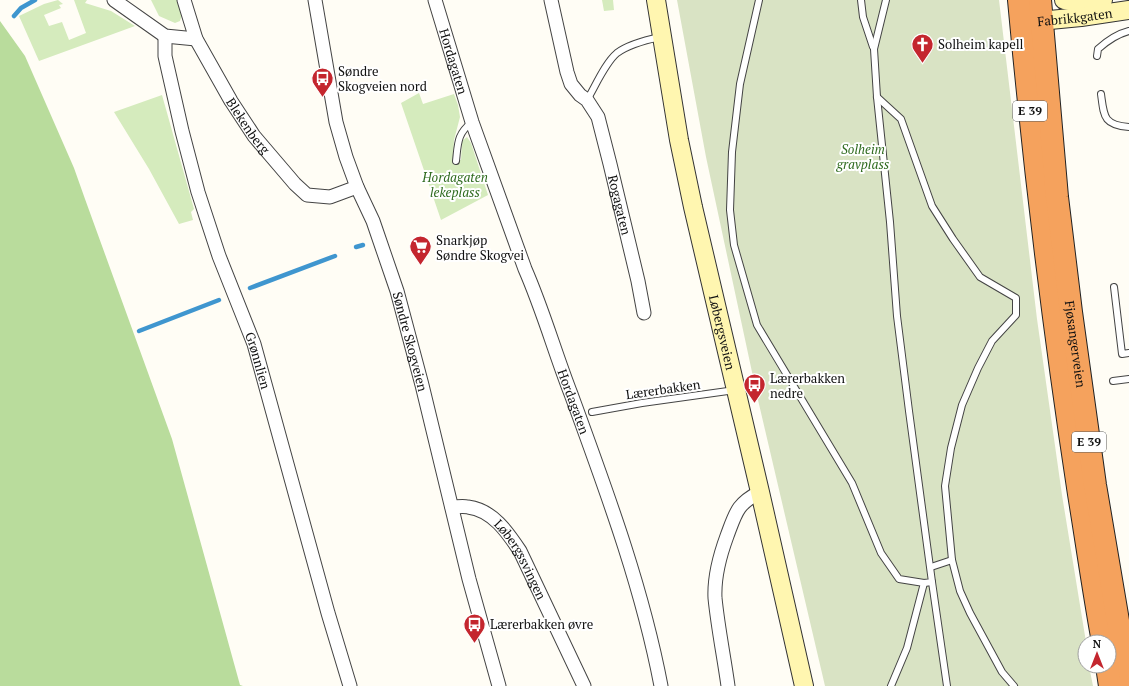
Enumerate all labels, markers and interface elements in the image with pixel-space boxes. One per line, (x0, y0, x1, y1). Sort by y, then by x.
street label: Fabrikkgaten (1036, 4, 1114, 30)
street label: Hordagaten (435, 26, 472, 97)
church icon: Solheim kapell (910, 31, 936, 64)
place label: Solheim kapell (938, 35, 1024, 53)
place label: Søndre Skogveien nord (338, 62, 427, 95)
bus stop icon: Søndre Skogveien nord (309, 65, 335, 98)
street label: Blekenberg (222, 94, 274, 158)
road number: E 39 (1013, 101, 1047, 121)
park label: Solheim gravplass (836, 140, 890, 173)
park label: Hordagaten lekeplass (421, 168, 488, 201)
street label: Rogagaten (604, 173, 636, 237)
place label: Snarkjøp Søndre Skogvei (436, 231, 524, 264)
supermarket icon: Snarkjøp Søndre Skogvei (407, 234, 433, 267)
street label: Søndre Skogveien (389, 290, 432, 393)
street label: Løbergsveien (705, 293, 740, 372)
street label: Fjøsangerveien (1061, 300, 1090, 389)
street label: Grønnlien (241, 329, 275, 391)
street label: Hordagaten (553, 367, 594, 437)
place label: Lærerbakken nedre (770, 369, 845, 402)
bus stop icon: Lærerbakken nedre (741, 372, 767, 405)
street label: Lærerbakken (625, 375, 702, 403)
road number: E 39 (1072, 432, 1106, 452)
street label: Løbergssvingen (490, 515, 551, 603)
bus stop icon: Lærerbakken øvre (461, 611, 487, 644)
place label: Lærerbakken øvre (490, 615, 593, 633)
north arrow (1077, 634, 1117, 674)
text: N (1093, 637, 1102, 651)

